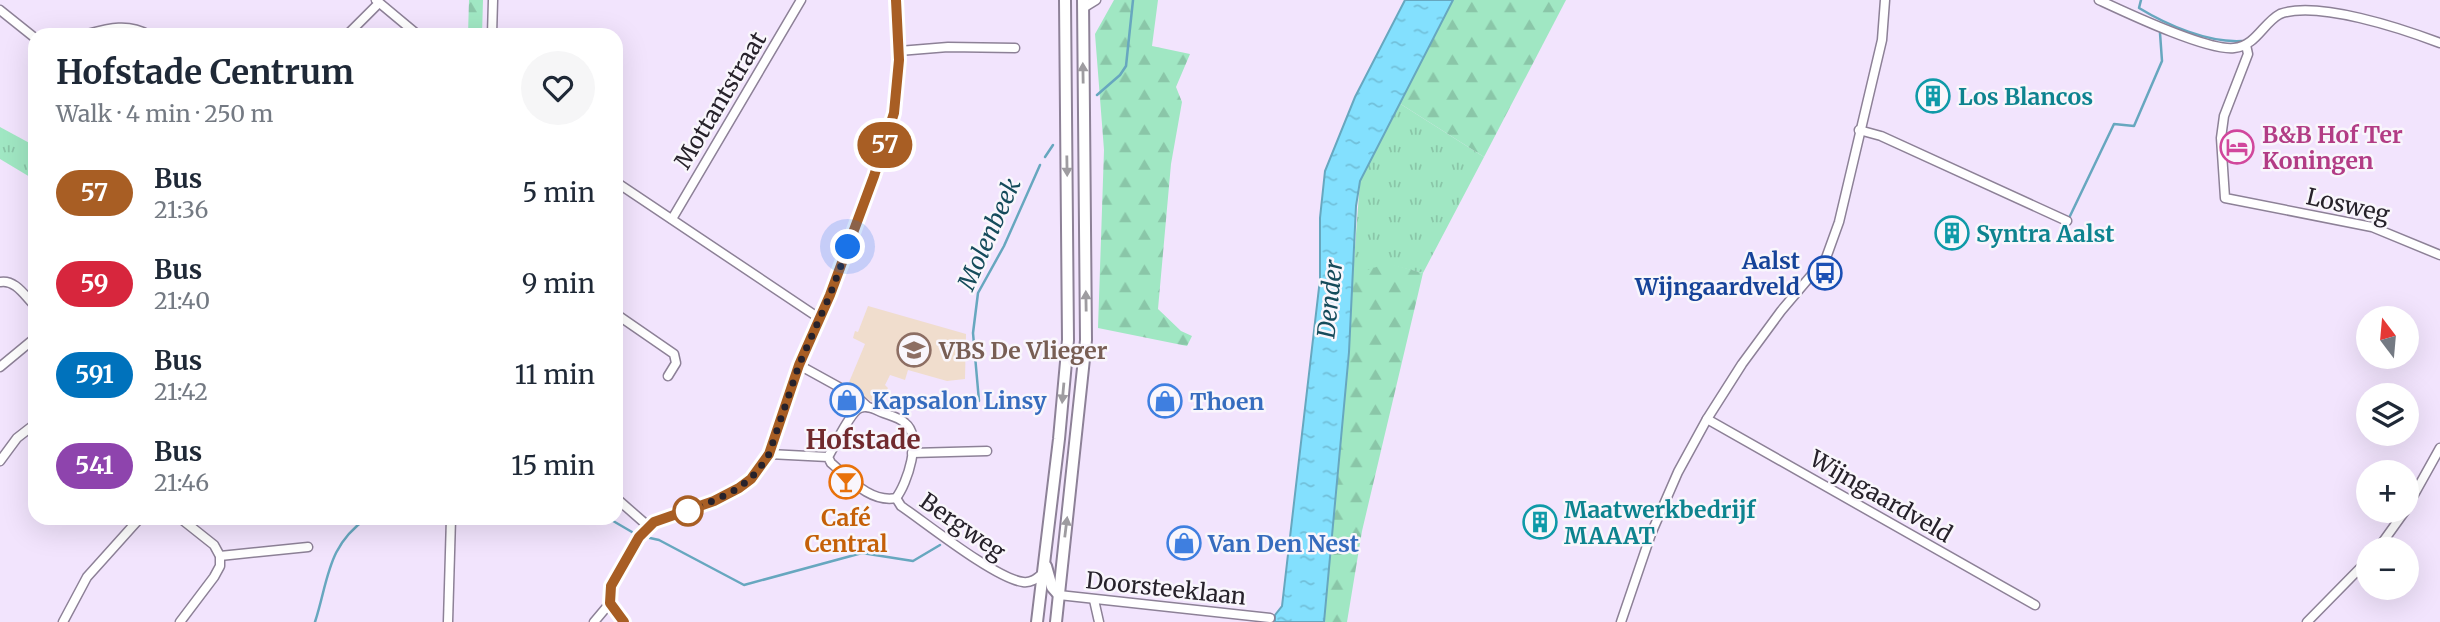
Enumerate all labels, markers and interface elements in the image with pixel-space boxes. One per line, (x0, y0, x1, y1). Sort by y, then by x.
street label: Mottantstraat (668, 26, 772, 174)
button: heart (521, 51, 595, 125)
text: Hofstade Centrum (56, 52, 354, 93)
one-way arrow (1078, 62, 1089, 84)
building icon: Los Blancos (1914, 77, 1952, 115)
place label: Los Blancos (1958, 82, 2093, 111)
text: Walk · 4 min · 250 m (56, 99, 273, 128)
place label: B&B Hof Ter Koningen (2262, 120, 2403, 175)
line badge: 57 (854, 122, 917, 168)
hotel icon: B&B Hof Ter Koningen (2218, 128, 2256, 166)
text: 57 (871, 129, 899, 160)
one-way arrow (1061, 155, 1072, 177)
text: Bus (154, 162, 202, 195)
water label: Molenbeek (950, 173, 1027, 296)
text: 5 min (522, 176, 595, 209)
text: 57 (81, 177, 108, 208)
street label: Losweg (2304, 181, 2392, 229)
text: 21:36 (154, 195, 208, 224)
building icon: Syntra Aalst (1933, 214, 1971, 252)
place label: Syntra Aalst (1976, 219, 2115, 248)
your location (830, 229, 865, 264)
place label: Aalst Wijngaardveld (1634, 246, 1800, 301)
text: Bus (154, 253, 202, 286)
bus stop icon: Aalst Wijngaardveld (1806, 254, 1844, 292)
water label: Dender (1310, 257, 1350, 341)
text: 9 min (522, 267, 595, 300)
text: 59 (80, 268, 109, 299)
text: 21:40 (154, 286, 210, 315)
one-way arrow (1080, 289, 1092, 311)
north arrow (2356, 306, 2418, 369)
map controls (2356, 306, 2419, 600)
school or university icon: VBS De Vlieger (895, 331, 933, 369)
place label: VBS De Vlieger (938, 336, 1108, 365)
text: Bus (154, 344, 202, 377)
text: 11 min (515, 358, 595, 391)
text: 591 (75, 359, 114, 390)
text: 21:42 (154, 377, 208, 406)
shop icon: Kapsalon Linsy (828, 381, 866, 419)
shop icon: Thoen (1146, 382, 1184, 420)
one-way arrow (1057, 383, 1068, 405)
button: layers (2356, 383, 2419, 446)
place label: Kapsalon Linsy (872, 386, 1047, 415)
place label: Thoen (1190, 387, 1264, 416)
district label: Hofstade (805, 423, 921, 456)
text: Bus (154, 435, 202, 468)
street label: Wijngaardveld (1804, 443, 1957, 549)
text: 15 min (511, 449, 595, 482)
text: 541 (75, 450, 114, 481)
button: + (2356, 460, 2419, 523)
bar icon: Café Central (827, 463, 865, 501)
text: 21:46 (154, 468, 209, 497)
street label: Bergweg (915, 486, 1011, 566)
place label: Maatwerkbedrijf MAAAT (1564, 495, 1756, 550)
unlabelled marker (673, 496, 703, 526)
place label: Café Central (805, 503, 888, 558)
building icon: Maatwerkbedrijf MAAAT (1521, 503, 1559, 541)
one-way arrow (1061, 516, 1072, 538)
shop icon: Van Den Nest (1165, 524, 1203, 562)
place label: Van Den Nest (1207, 529, 1359, 558)
button: − (2356, 537, 2419, 600)
street label: Doorsteeklaan (1084, 565, 1248, 611)

